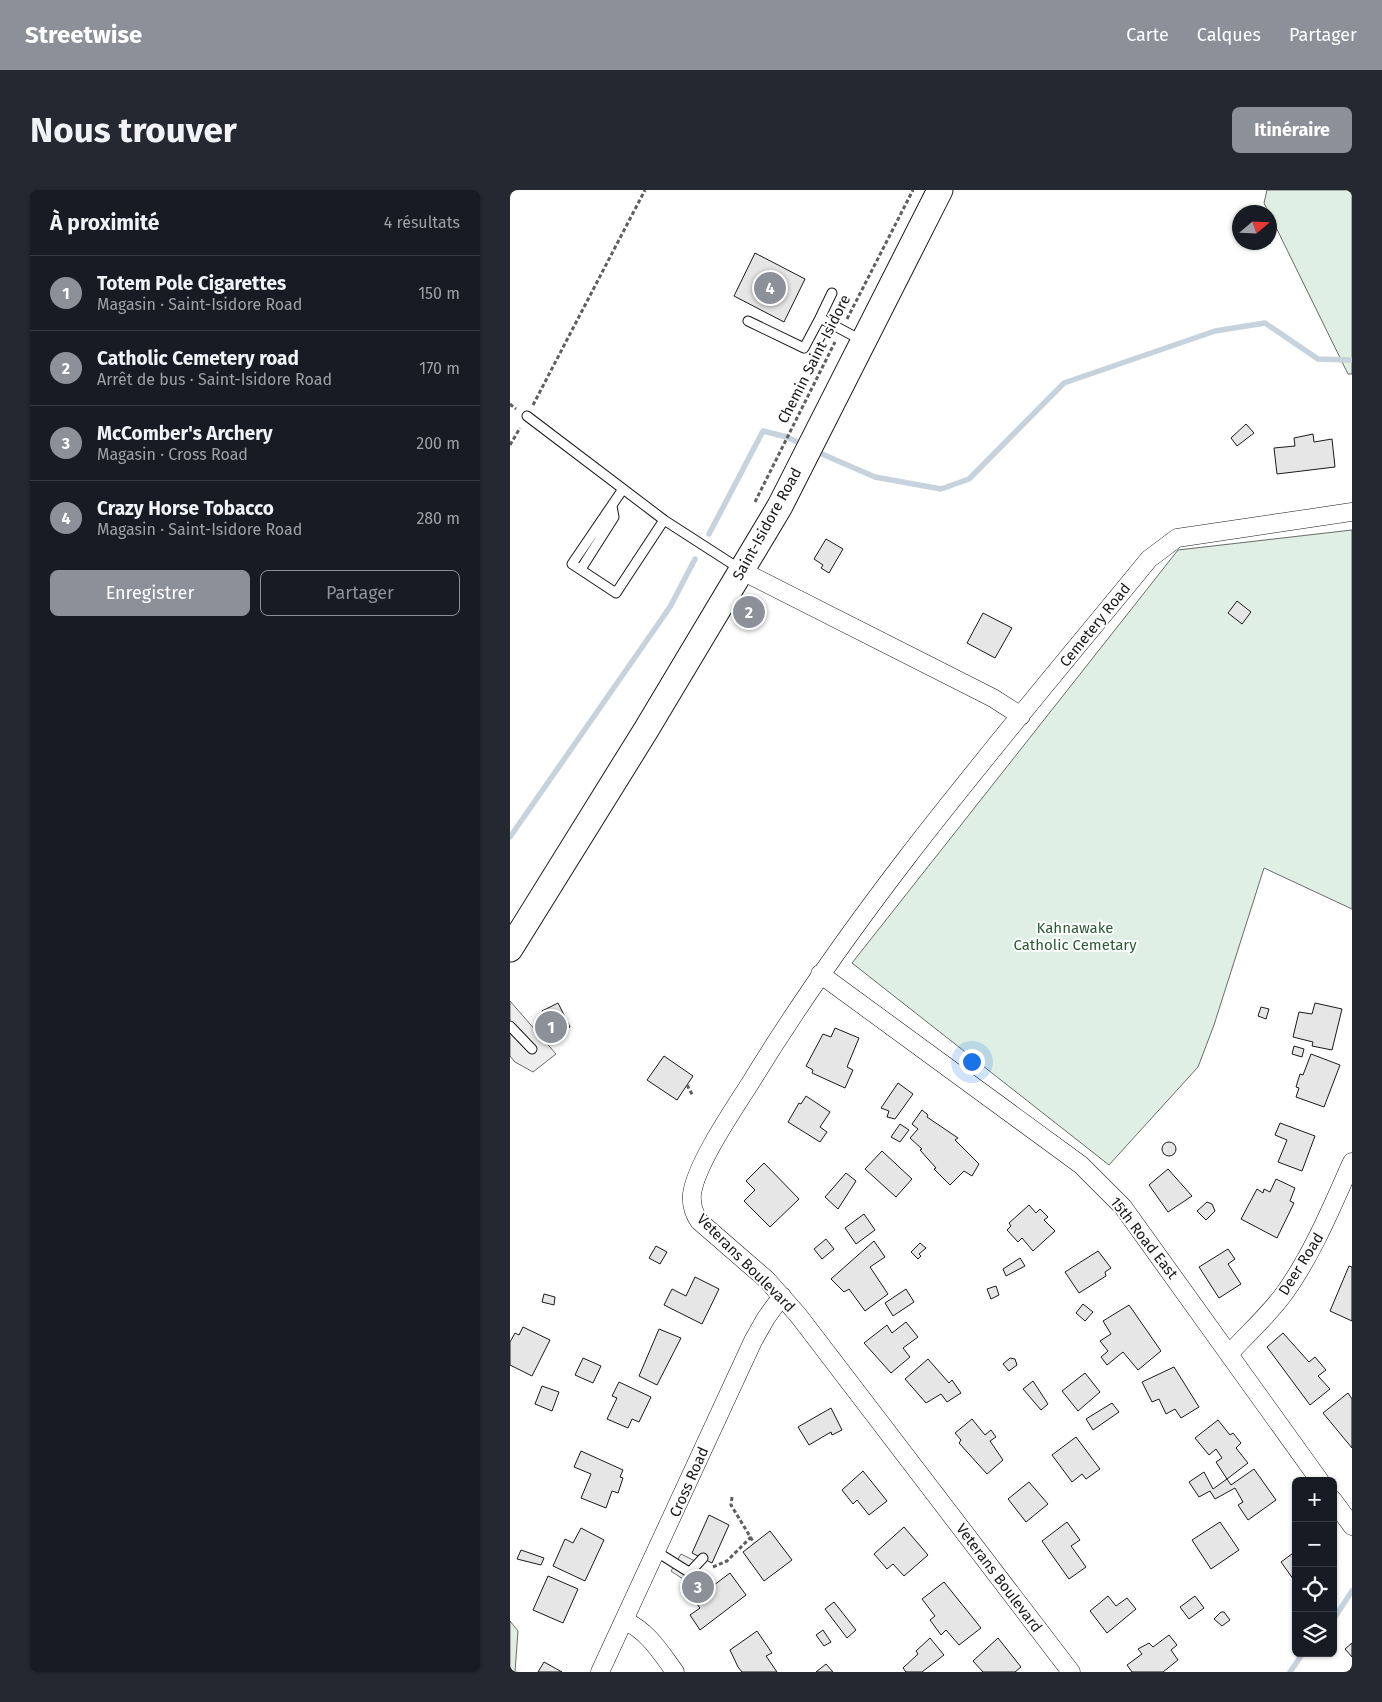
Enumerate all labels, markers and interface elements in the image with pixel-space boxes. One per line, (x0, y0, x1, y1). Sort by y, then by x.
text: Streetwise (25, 21, 142, 49)
text: Carte (1126, 24, 1169, 46)
text: Calques (1197, 24, 1261, 46)
text: Partager (1289, 24, 1357, 46)
button: Itinéraire (1232, 107, 1352, 153)
text: Nous trouver (30, 109, 237, 151)
north arrow (1232, 205, 1277, 250)
text: À proximité (50, 210, 159, 236)
text: 4 résultats (384, 213, 460, 232)
pin: 4 (754, 269, 786, 307)
text: Totem Pole Cigarettes (97, 272, 286, 295)
text: 1 (62, 284, 70, 303)
text: 150 m (418, 284, 460, 303)
street label: Chemin Saint-Isidore (774, 292, 854, 426)
text: Magasin · Saint-Isidore Road (97, 295, 302, 314)
text: Catholic Cemetery road (97, 347, 299, 370)
text: 2 (62, 359, 70, 378)
text: 170 m (419, 359, 460, 378)
text: Arrêt de bus · Saint-Isidore Road (97, 370, 332, 389)
text: McComber's Archery (97, 422, 273, 445)
text: 3 (62, 434, 70, 453)
text: 200 m (416, 434, 460, 453)
text: Magasin · Cross Road (97, 445, 248, 464)
street label: Saint-Isidore Road (729, 465, 805, 583)
text: Crazy Horse Tobacco (97, 497, 274, 520)
text: 4 (61, 509, 71, 528)
text: 280 m (416, 509, 460, 528)
text: Magasin · Saint-Isidore Road (97, 520, 302, 539)
button: Enregistrer (50, 570, 250, 616)
button: Partager (260, 570, 460, 616)
street label: Cemetery Road (1056, 580, 1134, 670)
pin: 2 (733, 593, 765, 631)
park label: Kahnawake Catholic Cemetary (1013, 919, 1137, 954)
pin: 1 (535, 1008, 567, 1046)
your location (959, 1049, 985, 1075)
street label: 15th Road East (1106, 1193, 1182, 1283)
street label: Veterans Boulevard (693, 1210, 799, 1316)
street label: Deer Road (1275, 1229, 1327, 1299)
street label: Cross Road (666, 1444, 712, 1520)
map controls (1292, 1477, 1337, 1657)
button: + (1292, 1477, 1337, 1522)
street label: Veterans Boulevard (952, 1520, 1046, 1636)
button: − (1292, 1522, 1337, 1567)
button: locate (1292, 1567, 1337, 1612)
pin: 3 (682, 1568, 714, 1606)
button: layers (1292, 1612, 1337, 1657)

